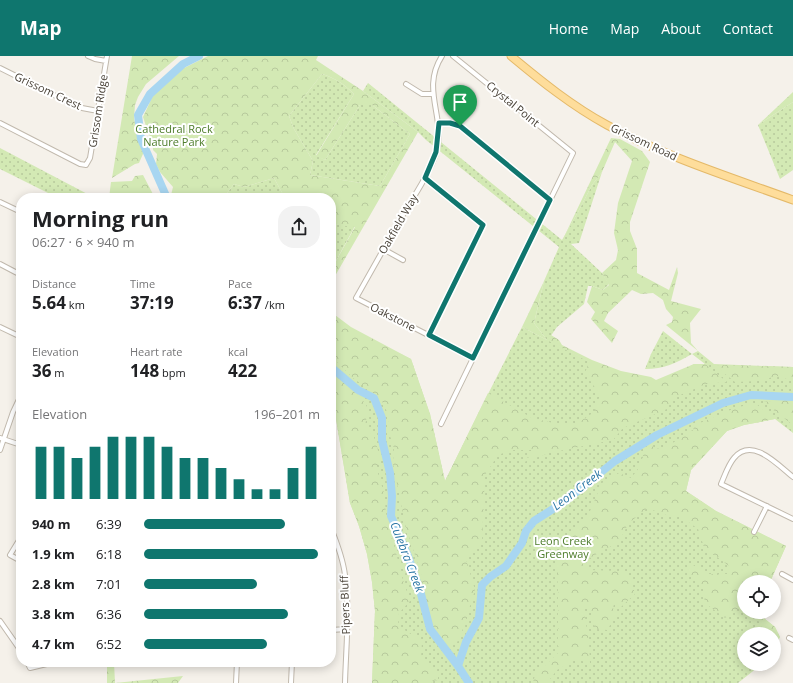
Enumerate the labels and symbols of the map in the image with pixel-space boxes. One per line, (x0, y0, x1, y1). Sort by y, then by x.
street label: Grissom Crest (12, 68, 84, 113)
street label: Grissom Ridge (84, 73, 111, 149)
street label: Crystal Point (484, 77, 543, 130)
pin (443, 85, 477, 126)
street label: Grissom Road (609, 120, 680, 163)
park label: Cathedral Rock Nature Park (135, 121, 213, 149)
street label: Oakfield Way (374, 190, 421, 257)
street label: Oakstone (368, 299, 419, 334)
water label: Leon Creek (548, 465, 606, 514)
water label: Culebra Creek (386, 519, 429, 596)
park label: Leon Creek Greenway (534, 533, 592, 561)
street label: Pipers Bluff (336, 575, 353, 635)

